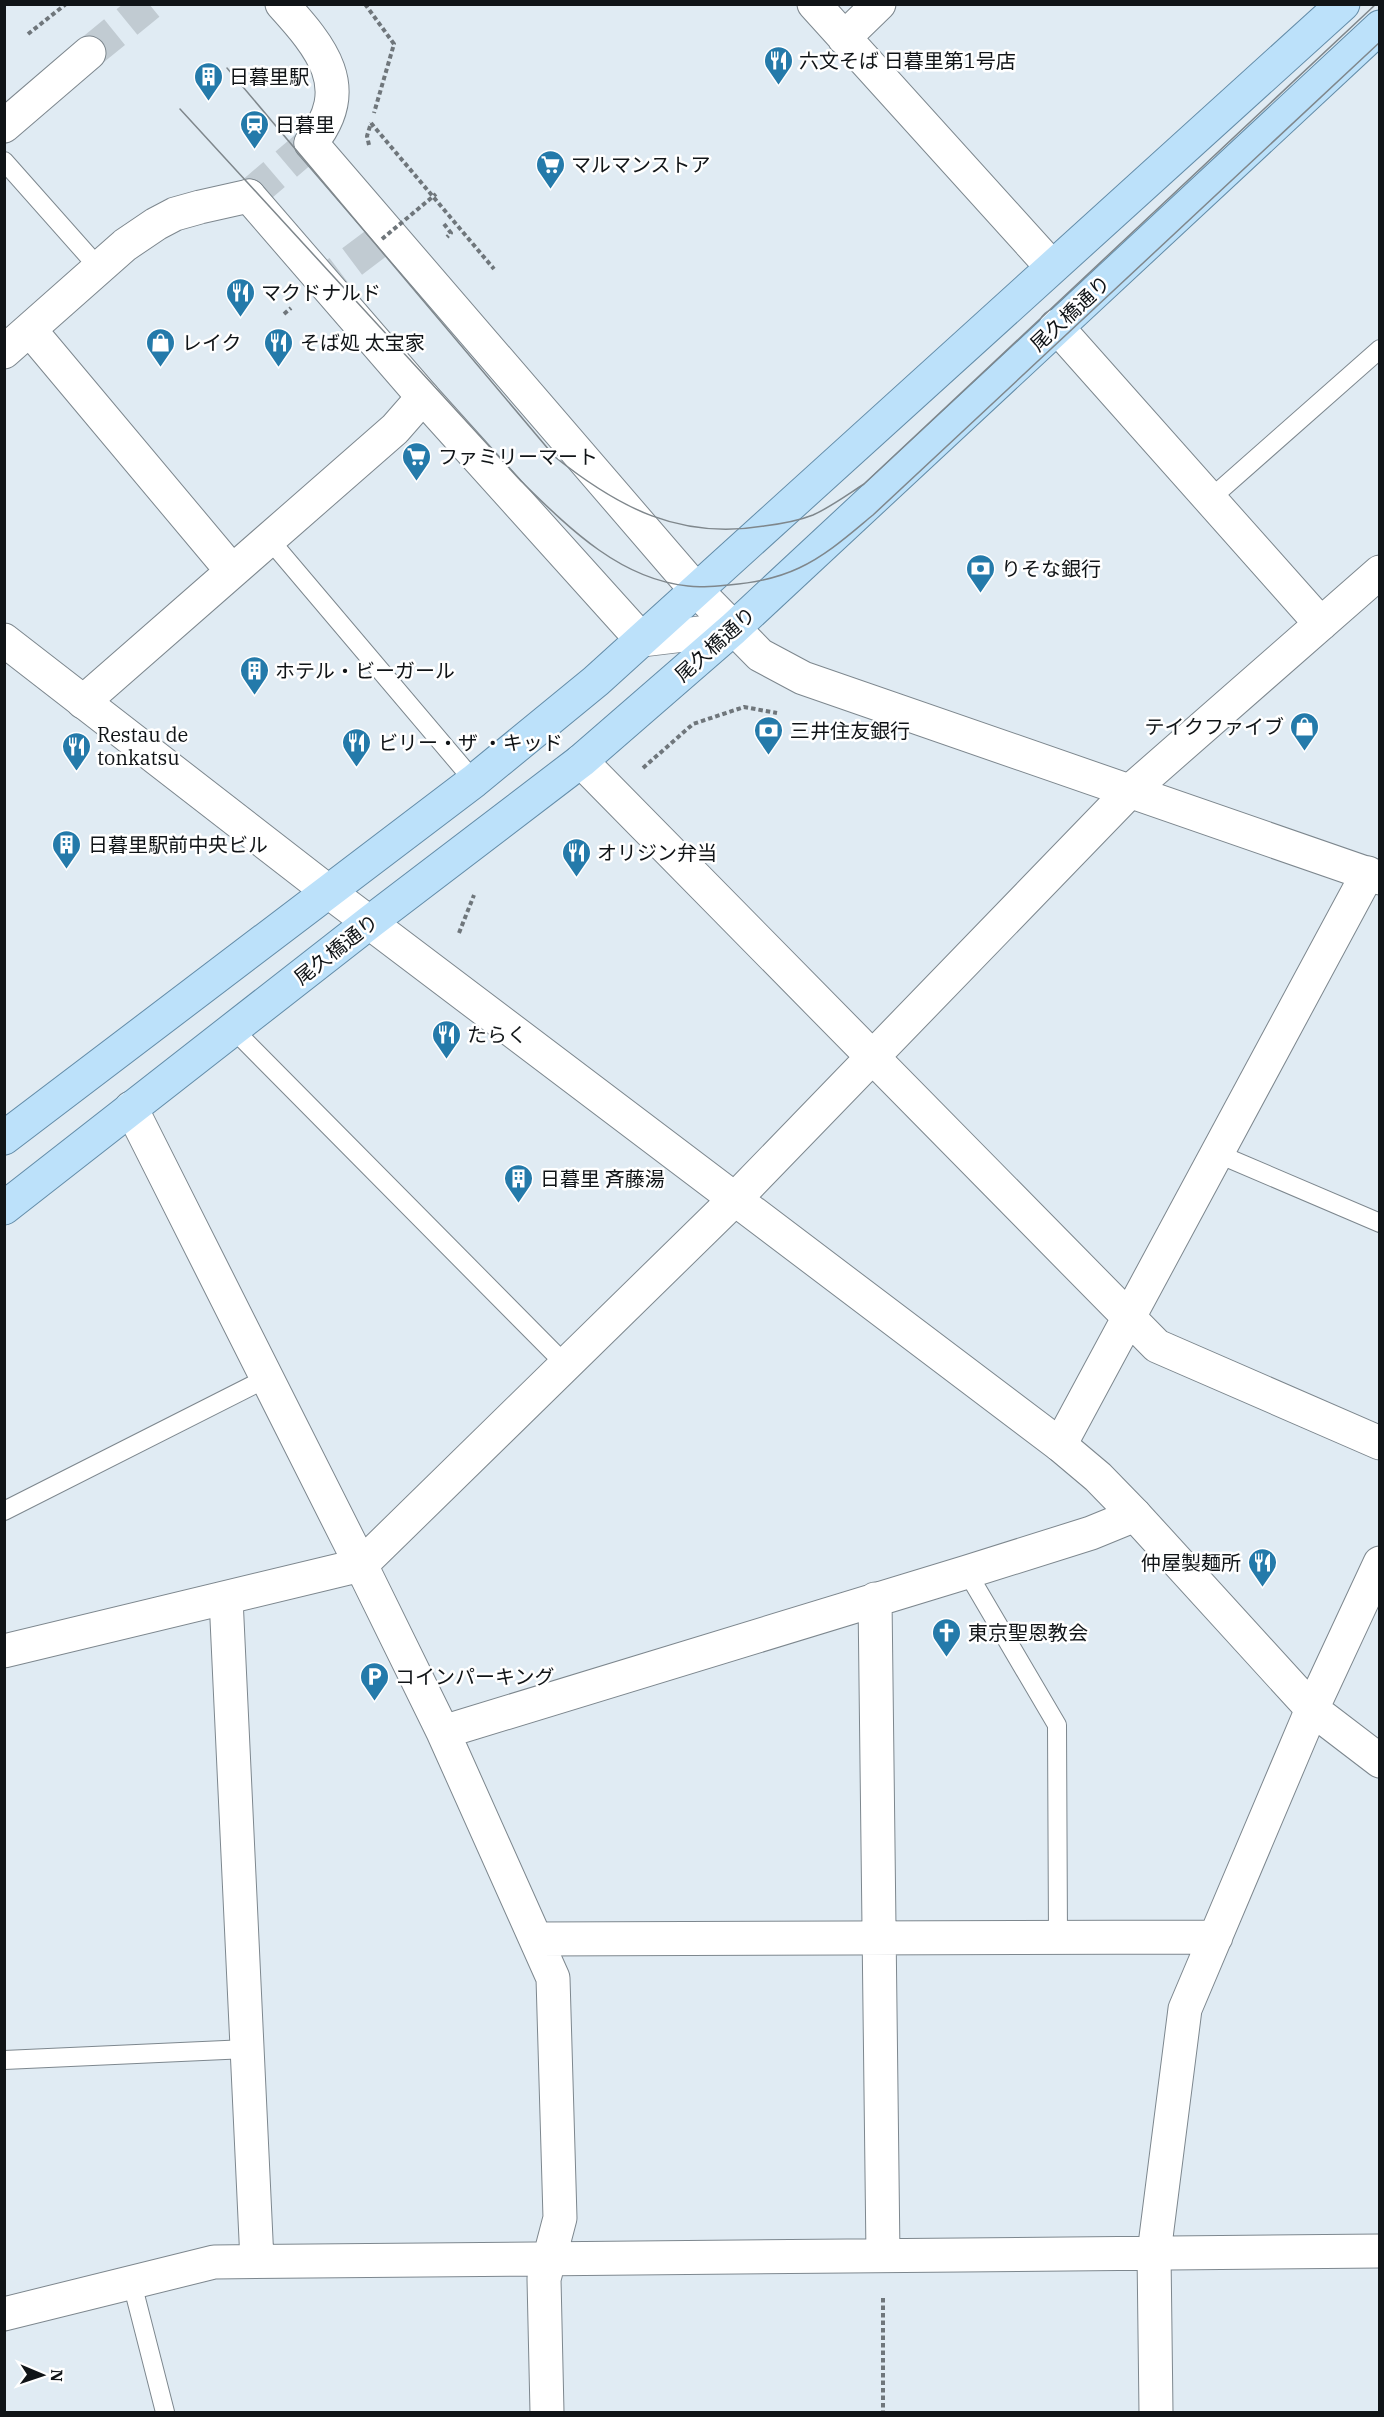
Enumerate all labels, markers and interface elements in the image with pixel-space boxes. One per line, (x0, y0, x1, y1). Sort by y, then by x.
restaurant icon: 六文そば 日暮里第1号店 (762, 44, 794, 86)
place label: 六文そば 日暮里第1号店 (799, 47, 1016, 74)
building icon: 日暮里駅 (192, 60, 224, 102)
place label: 日暮里駅 (229, 63, 309, 90)
station icon: 日暮里 (238, 108, 270, 150)
place label: 日暮里 (275, 111, 335, 138)
supermarket icon: マルマンストア (534, 148, 566, 190)
place label: マルマンストア (571, 151, 711, 178)
street label: 尾久橋通り (1024, 269, 1116, 357)
restaurant icon: マクドナルド (224, 276, 256, 318)
place label: マクドナルド (261, 279, 381, 306)
shop icon: レイク (145, 326, 177, 368)
restaurant icon: そば処 太宝家 (263, 326, 295, 368)
place label: レイク (182, 329, 242, 356)
place label: そば処 太宝家 (300, 329, 425, 356)
supermarket icon: ファミリーマート (401, 440, 433, 482)
place label: ファミリーマート (438, 443, 598, 470)
bank icon: りそな銀行 (964, 552, 996, 594)
place label: りそな銀行 (1001, 555, 1101, 582)
street label: 尾久橋通り (669, 601, 761, 687)
building icon: ホテル・ビーガール (238, 654, 270, 696)
place label: ホテル・ビーガール (275, 657, 455, 684)
shop icon: テイクファイブ (1289, 710, 1321, 752)
place label: テイクファイブ (1144, 713, 1284, 740)
bank icon: 三井住友銀行 (753, 714, 785, 756)
place label: 三井住友銀行 (790, 717, 910, 744)
place label: Restau de tonkatsu (97, 721, 188, 771)
restaurant icon: ビリー・ザ ・キッド (341, 726, 373, 768)
place label: ビリー・ザ ・キッド (378, 729, 563, 756)
restaurant icon: Restau de tonkatsu (60, 730, 92, 772)
building icon: 日暮里駅前中央ビル (51, 828, 83, 870)
place label: 日暮里駅前中央ビル (88, 831, 268, 858)
restaurant icon: オリジン弁当 (560, 836, 592, 878)
place label: オリジン弁当 (597, 839, 717, 866)
street label: 尾久橋通り (288, 908, 384, 990)
restaurant icon: たらく (430, 1018, 462, 1060)
place label: たらく (467, 1021, 527, 1048)
building icon: 日暮里 斉藤湯 (503, 1162, 535, 1204)
place label: 日暮里 斉藤湯 (540, 1165, 665, 1192)
restaurant icon: 仲屋製麺所 (1246, 1546, 1278, 1588)
place label: 仲屋製麺所 (1141, 1549, 1241, 1576)
church icon: 東京聖恩教会 (931, 1616, 963, 1658)
place label: 東京聖恩教会 (968, 1619, 1088, 1646)
parking icon: コインパーキング (358, 1660, 390, 1702)
place label: コインパーキング (395, 1663, 554, 1690)
north arrow (12, 2345, 72, 2405)
text: N (47, 2369, 67, 2382)

